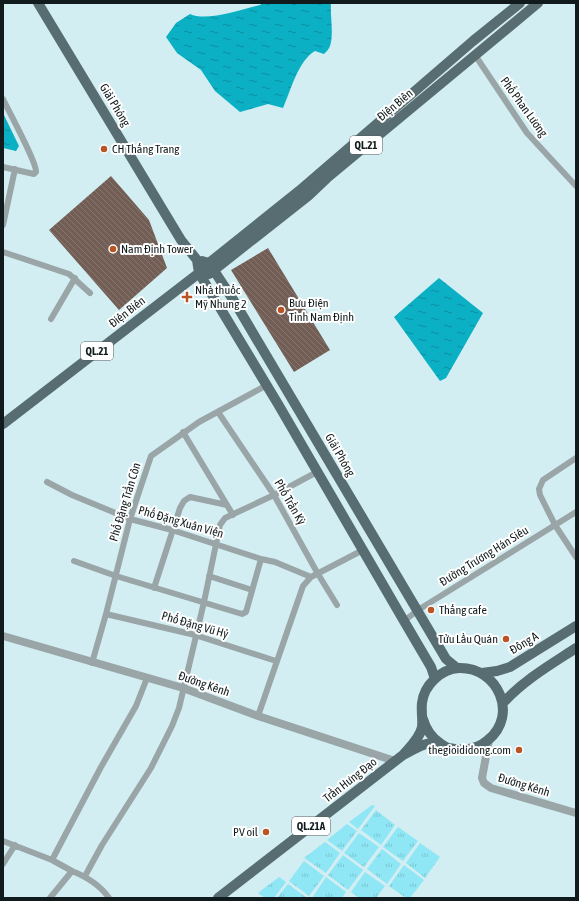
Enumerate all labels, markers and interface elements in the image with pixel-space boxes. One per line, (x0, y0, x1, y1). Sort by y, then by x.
street label: Phố Phan Lương (498, 74, 551, 140)
street label: Giải Phóng (97, 81, 134, 130)
street label: Điện Biên (374, 86, 416, 124)
road number: QL.21 (350, 136, 382, 154)
place label: CH Thắng Trang (112, 142, 180, 156)
marker: CH Thắng Trang (99, 144, 109, 154)
place label: Nam Định Tower (121, 242, 193, 256)
marker: Nam Định Tower (108, 244, 118, 254)
place label: Nhà thuốc Mỹ Nhung 2 (195, 283, 247, 311)
marker: Nhà thuốc Mỹ Nhung 2 (182, 292, 192, 302)
street label: Điện Biên (106, 294, 148, 330)
place label: Bưu Điện Tỉnh Nam Định (289, 296, 354, 324)
marker: Bưu Điện Tỉnh Nam Định (276, 305, 286, 315)
road number: QL.21 (81, 342, 113, 360)
street label: Giải Phóng (322, 431, 358, 480)
street label: Phố Đặng Trần Côn (106, 461, 144, 543)
street label: Phố Trần Kỳ (271, 477, 309, 527)
street label: Phố Đặng Xuân Viện (137, 503, 225, 541)
street label: Đường Trương Hán Siêu (437, 523, 531, 589)
place label: Thắng cafe (439, 603, 487, 617)
marker: Thắng cafe (426, 605, 436, 615)
street label: Phố Đặng Vũ Hỷ (160, 609, 230, 641)
street label: Đông A (507, 629, 541, 657)
place label: Tửu Lầu Quán (438, 632, 498, 646)
marker: Tửu Lầu Quán (501, 634, 511, 644)
street label: Đường Kênh (176, 669, 232, 699)
place label: thegioididong.com (428, 743, 511, 757)
marker: thegioididong.com (514, 745, 524, 755)
street label: Trần Hưng Đạo (320, 754, 380, 805)
street label: Đường Kênh (496, 770, 552, 800)
road number: QL.21A (292, 817, 330, 835)
place label: PV oil (233, 825, 259, 839)
marker: PV oil (261, 827, 271, 837)

